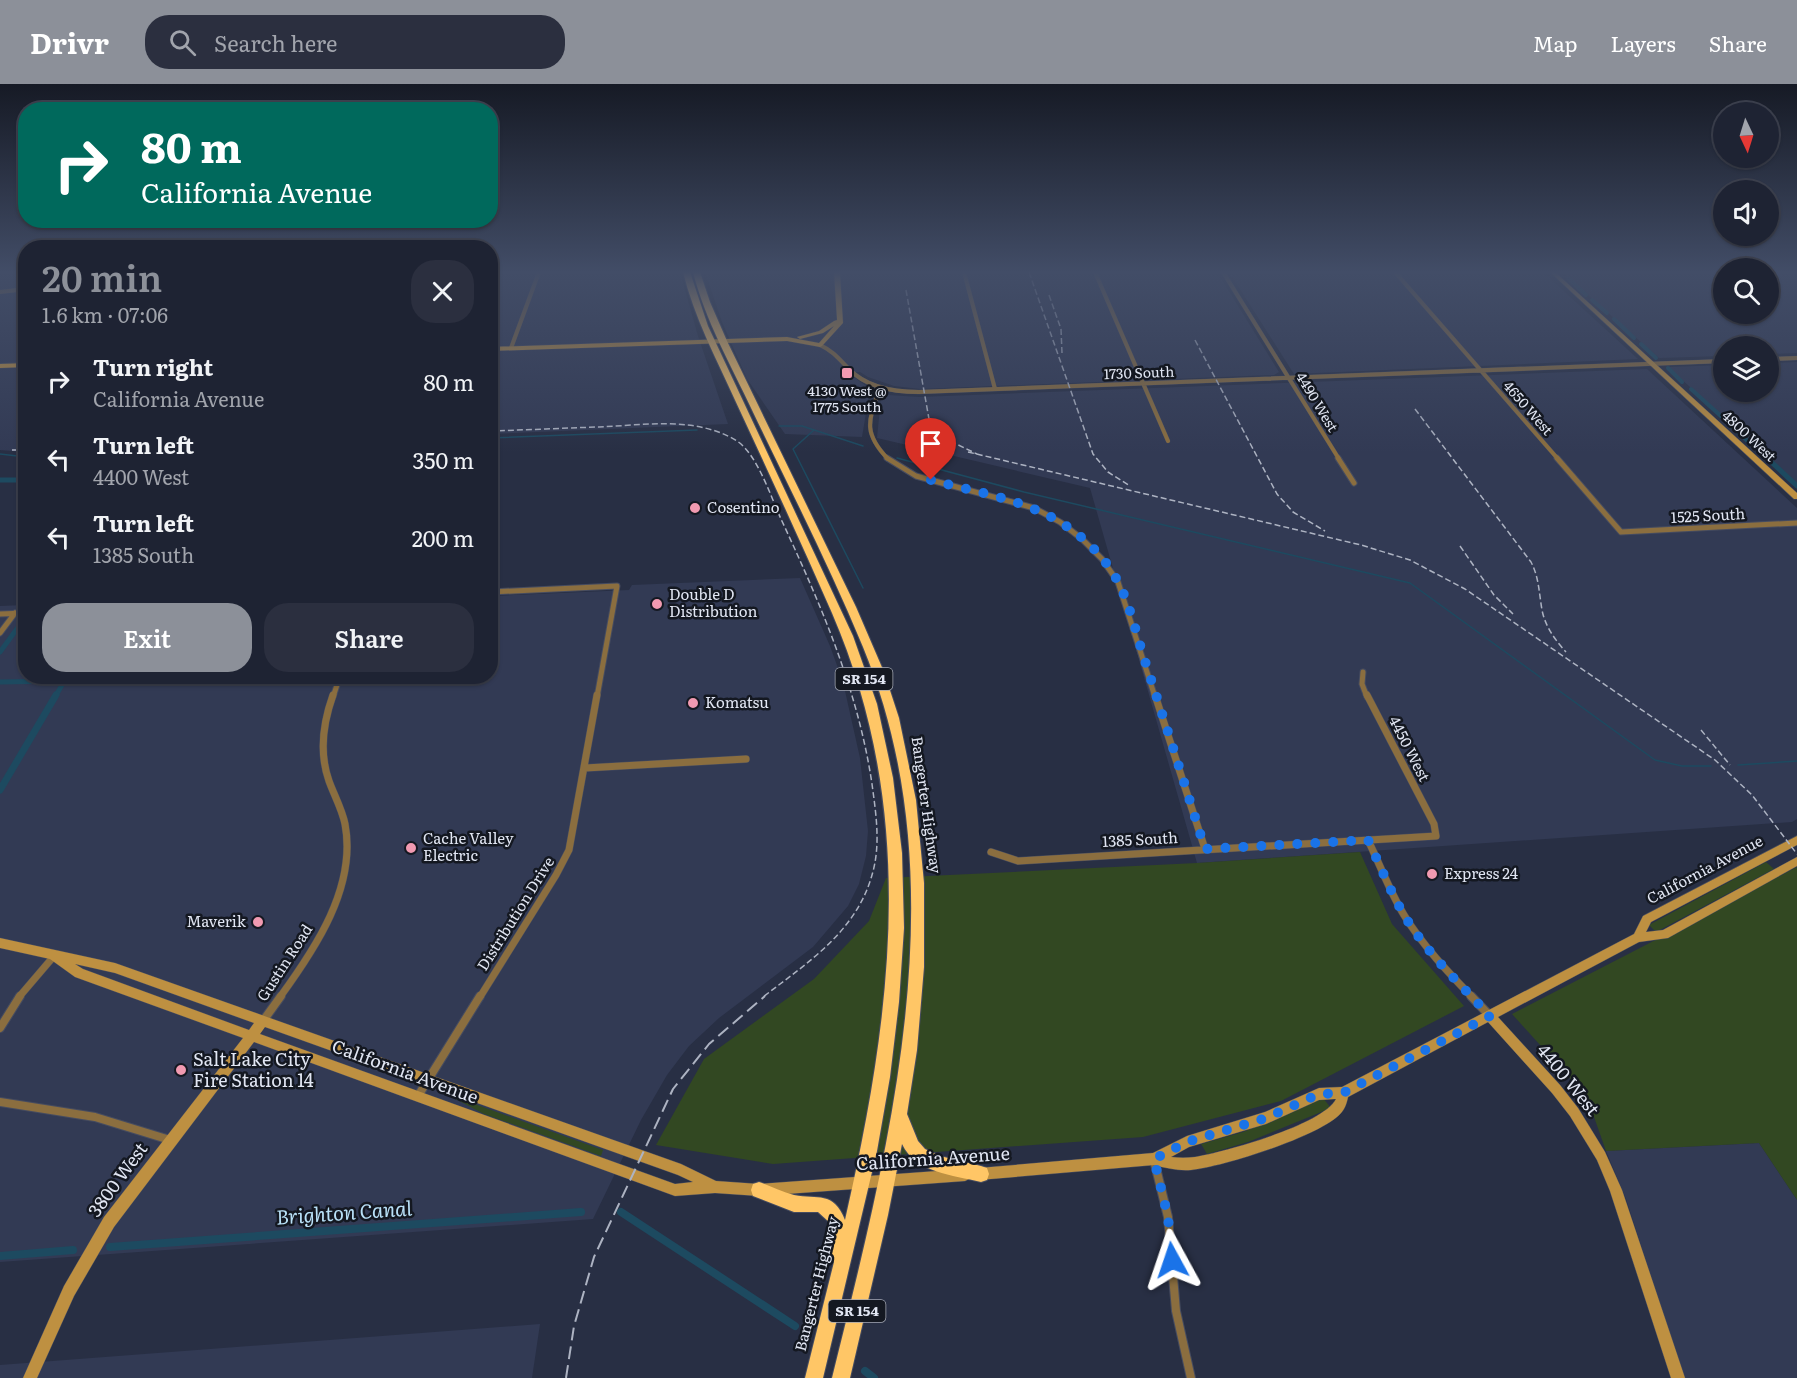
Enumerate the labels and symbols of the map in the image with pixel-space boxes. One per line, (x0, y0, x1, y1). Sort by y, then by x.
north arrow (1713, 102, 1779, 168)
street label: 1730 South (1103, 361, 1175, 383)
marker: 4130 West @ 1775 South (840, 366, 854, 380)
street label: 4490 West (1292, 368, 1344, 435)
street label: 4650 West (1500, 376, 1558, 439)
place label: 4130 West @ 1775 South (807, 380, 887, 416)
street label: 4800 West (1718, 405, 1781, 466)
pin (905, 418, 956, 480)
place label: Cosentino (707, 495, 780, 518)
marker: Cosentino (688, 501, 702, 515)
street label: 1525 South (1670, 501, 1746, 528)
place label: Double D Distribution (669, 582, 757, 622)
marker: Double D Distribution (650, 597, 664, 611)
road number: SR 154 (836, 668, 892, 690)
place label: Komatsu (705, 690, 769, 713)
marker: Komatsu (686, 696, 700, 710)
street label: 4450 West (1384, 711, 1437, 785)
street label: Bangerter Highway (906, 735, 949, 875)
street label: 1385 South (1101, 825, 1178, 852)
place label: Cache Valley Electric (423, 826, 514, 866)
street label: California Avenue (1642, 828, 1767, 909)
marker: Cache Valley Electric (404, 841, 418, 855)
street label: Distribution Drive (470, 851, 559, 975)
place label: Express 24 (1444, 861, 1518, 884)
marker: Express 24 (1425, 867, 1439, 881)
place label: Maverik (186, 909, 247, 932)
marker: Maverik (251, 915, 265, 929)
street label: Gustin Road (250, 919, 317, 1005)
street label: California Avenue (328, 1032, 483, 1110)
street label: 4400 West (1531, 1037, 1607, 1122)
place label: Salt Lake City Fire Station 14 (193, 1045, 314, 1093)
marker: Salt Lake City Fire Station 14 (174, 1063, 188, 1077)
street label: 3800 West (80, 1136, 154, 1222)
street label: California Avenue (855, 1139, 1011, 1176)
water label: Brighton Canal (275, 1191, 413, 1231)
street label: Bangerter Highway (788, 1214, 843, 1353)
position arrow (1140, 1228, 1204, 1292)
road number: SR 154 (828, 1300, 886, 1322)

